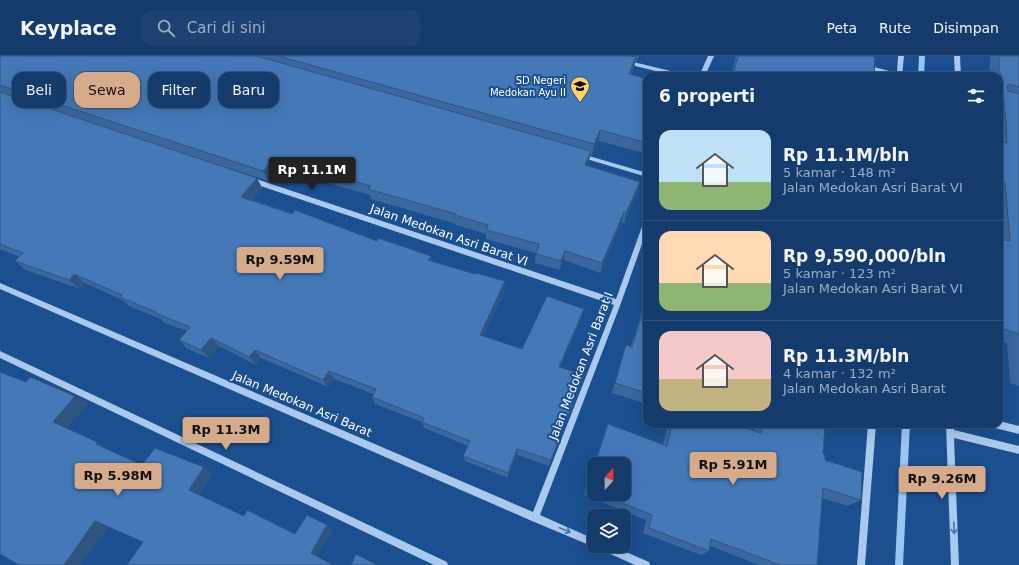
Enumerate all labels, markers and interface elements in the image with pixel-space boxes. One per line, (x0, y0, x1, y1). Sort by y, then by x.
search box (141, 10, 421, 46)
text: Keyplace (20, 17, 117, 39)
icon: search (155, 17, 177, 39)
text: Cari di sini (187, 19, 266, 37)
text: Peta (826, 20, 857, 36)
text: Rute (879, 20, 911, 36)
text: Disimpan (933, 20, 999, 36)
chip: Beli (12, 72, 66, 108)
chip: Sewa (74, 72, 140, 108)
chip: Filter (148, 72, 210, 108)
chip: Baru (218, 72, 279, 108)
place label: SD Negeri Medokan Ayu II (490, 75, 566, 98)
school or university icon: SD Negeri Medokan Ayu II (569, 75, 591, 103)
icon: filters (965, 85, 987, 107)
text: 6 properti (659, 86, 755, 106)
text: Rp 11.1M/bln (783, 145, 909, 165)
icon: home (691, 146, 739, 194)
pin: Rp 11.1M (271, 157, 353, 191)
text: Rp 11.1M (278, 162, 346, 177)
text: 5 kamar · 148 m² (783, 165, 896, 180)
text: Jalan Medokan Asri Barat VI (783, 180, 963, 195)
street label: Jalan Medokan Asri Barat VI (367, 201, 530, 269)
text: Rp 9,590,000/bln (783, 246, 946, 266)
pin: Rp 9.59M (239, 247, 321, 281)
icon: home (691, 247, 739, 295)
text: Rp 9.59M (246, 252, 314, 267)
text: 5 kamar · 123 m² (783, 266, 896, 281)
text: Jalan Medokan Asri Barat VI (783, 281, 963, 296)
street label: Jalan Medokan Asri Barat I (546, 290, 616, 443)
text: Rp 11.3M/bln (783, 346, 909, 366)
icon: home (691, 347, 739, 395)
text: 4 kamar · 132 m² (783, 366, 896, 381)
street label: Jalan Medokan Asri Barat (229, 368, 374, 440)
text: Jalan Medokan Asri Barat (783, 381, 946, 396)
pin: Rp 11.3M (185, 417, 267, 451)
text: Rp 11.3M (192, 422, 260, 437)
pin: Rp 5.91M (692, 452, 774, 486)
north arrow (587, 457, 631, 501)
map controls (587, 457, 631, 553)
text: Rp 5.91M (699, 457, 767, 472)
pin: Rp 5.98M (77, 463, 159, 497)
pin: Rp 9.26M (901, 466, 983, 500)
text: Rp 5.98M (84, 468, 152, 483)
text: Rp 9.26M (908, 471, 976, 486)
button: layers (587, 509, 631, 553)
one-way arrow (950, 521, 957, 534)
one-way arrow (558, 527, 570, 535)

